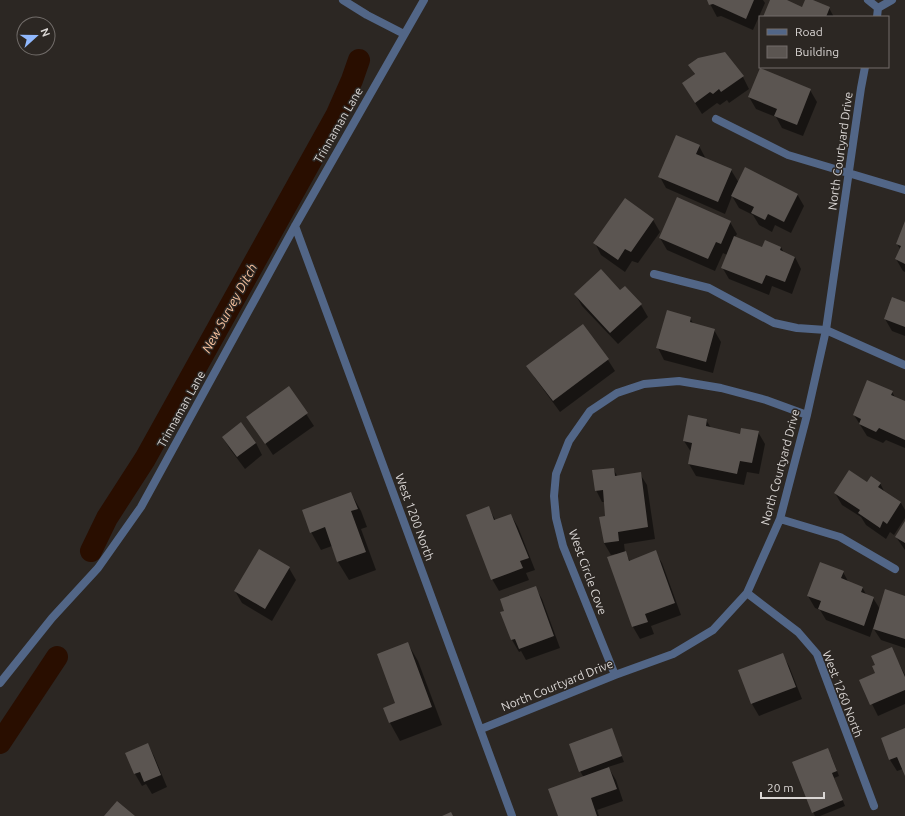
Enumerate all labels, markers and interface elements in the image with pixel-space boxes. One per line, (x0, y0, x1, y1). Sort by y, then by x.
north arrow (16, 16, 56, 56)
legend (759, 16, 889, 68)
text: Road (795, 25, 823, 38)
text: N (38, 26, 52, 38)
text: Building (795, 45, 839, 58)
street label: Trinnaman Lane (311, 85, 365, 165)
street label: North Courtyard Drive (825, 91, 855, 211)
water label: New Survey Ditch (199, 261, 259, 355)
street label: Trinnaman Lane (155, 368, 207, 450)
street label: North Courtyard Drive (758, 408, 802, 526)
street label: West 1200 North (393, 472, 437, 562)
street label: West Circle Cove (567, 528, 609, 616)
street label: West 1260 North (820, 649, 866, 739)
street label: North Courtyard Drive (499, 657, 615, 713)
scale bar (761, 774, 824, 800)
text: 20 m (767, 781, 794, 794)

